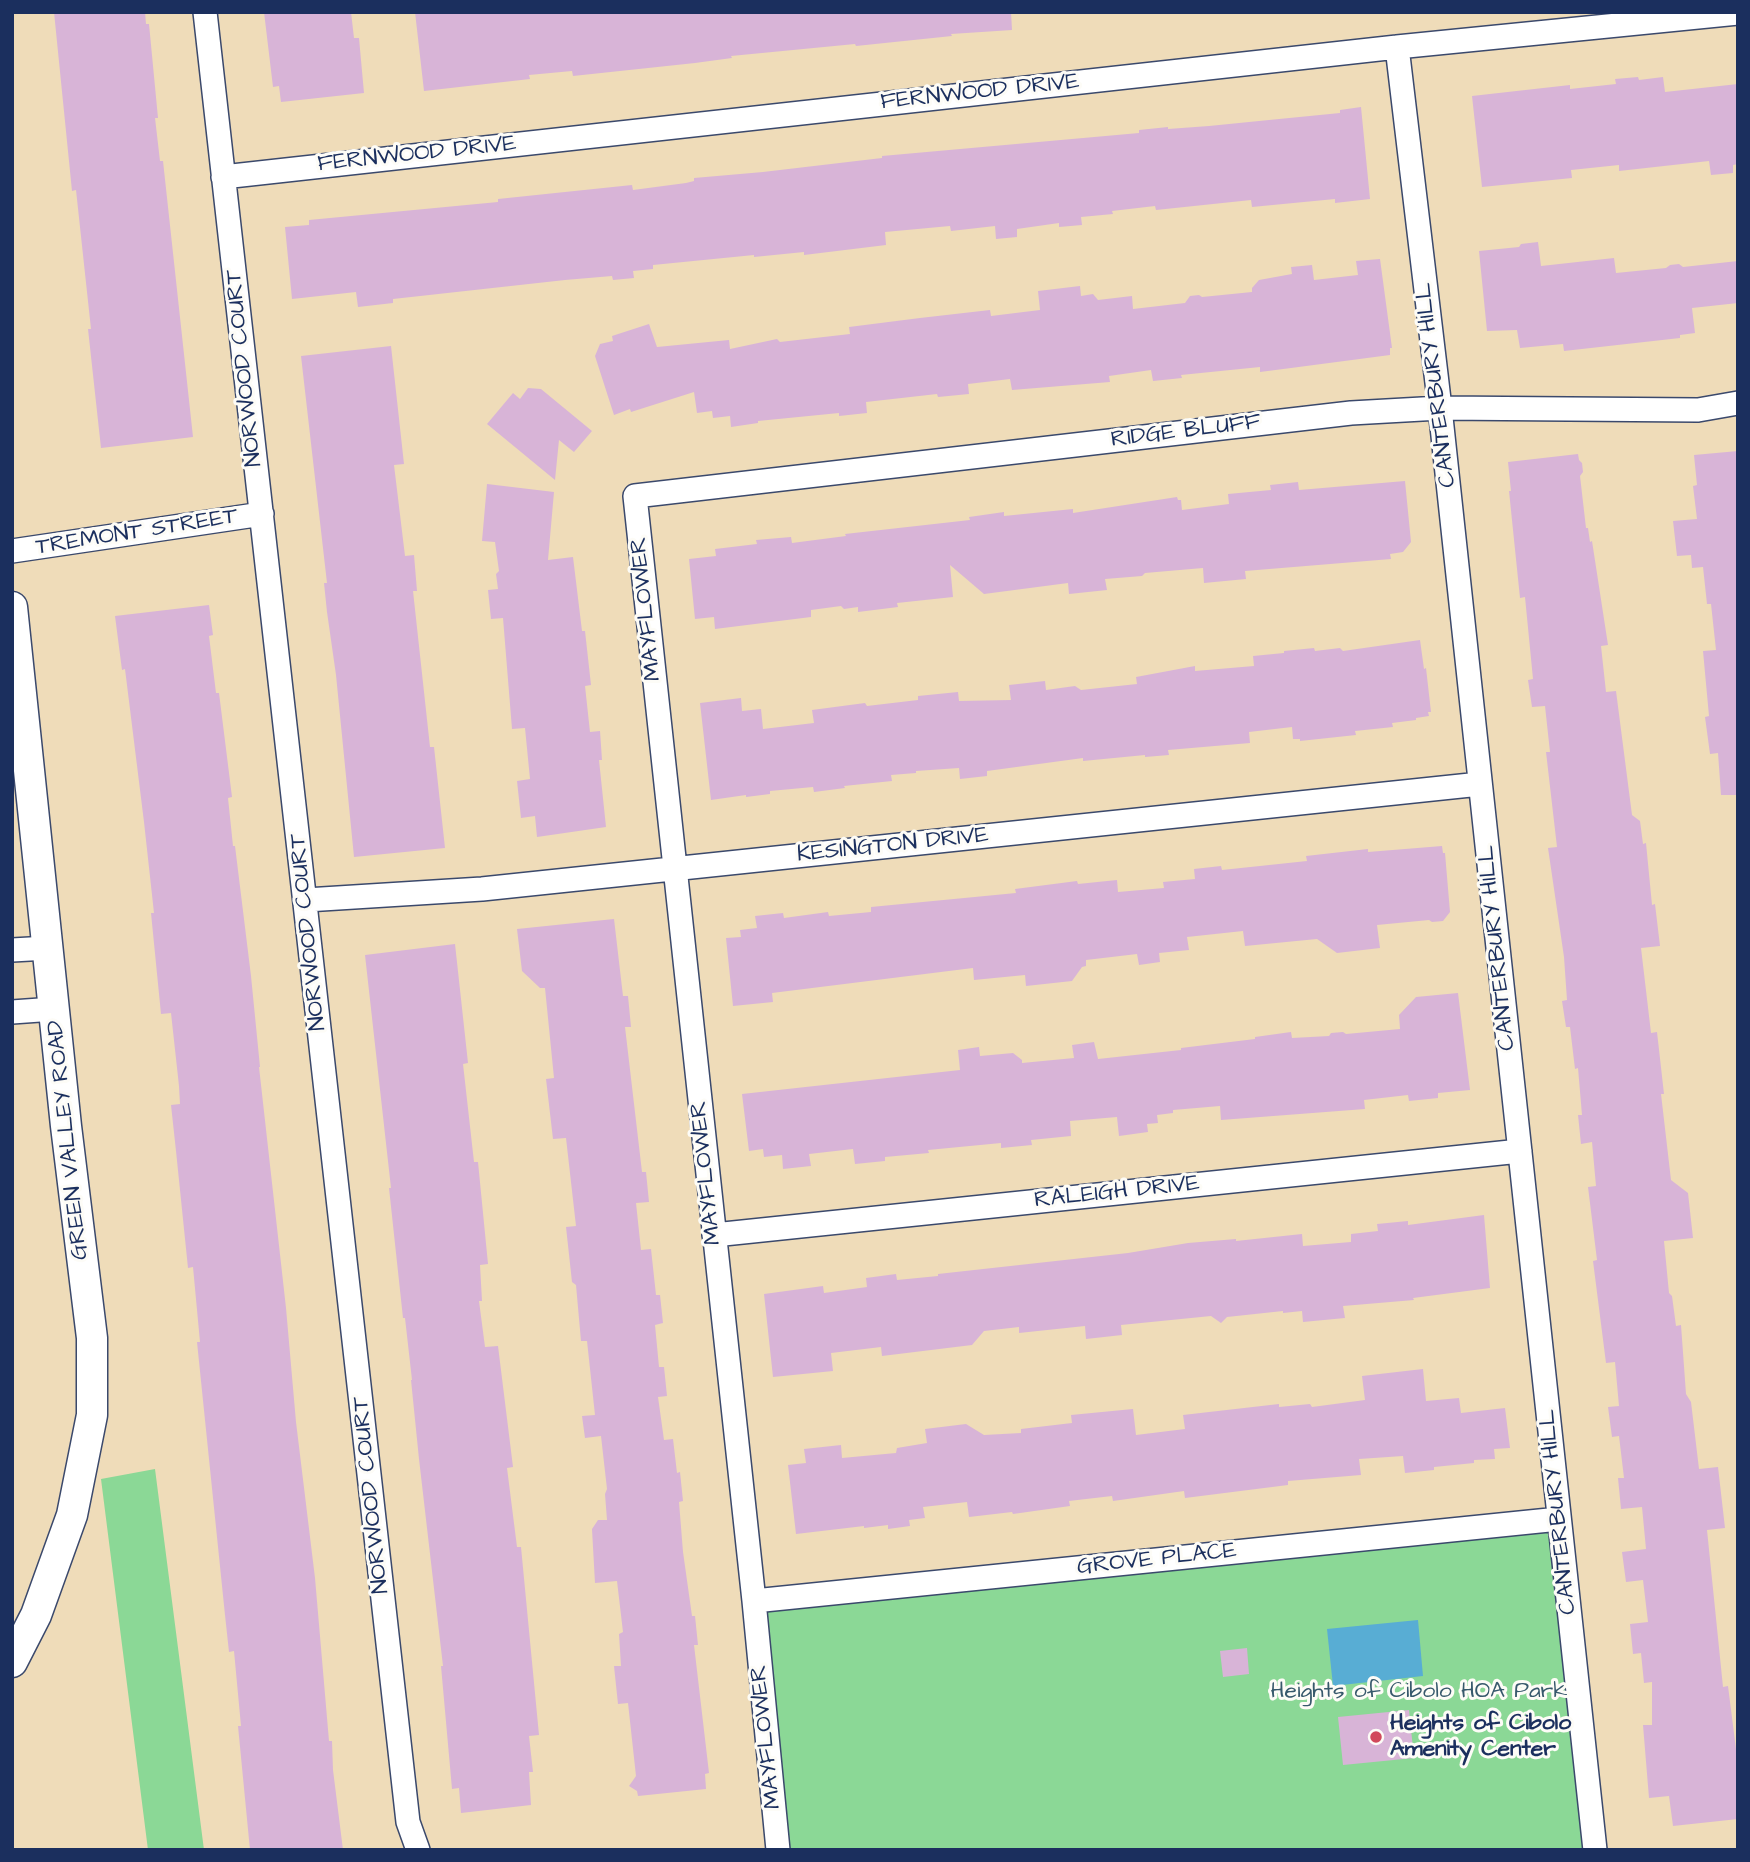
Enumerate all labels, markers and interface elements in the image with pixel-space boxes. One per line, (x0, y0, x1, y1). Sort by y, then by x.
street label: FERNWOOD DRIVE (879, 69, 1081, 117)
street label: FERNWOOD DRIVE (316, 131, 518, 179)
street label: NORWOOD COURT (221, 268, 269, 468)
street label: CANTERBURY HILL (1411, 281, 1463, 489)
street label: RIDGE BLUFF (1110, 409, 1262, 455)
street label: TREMONT STREET (34, 503, 240, 563)
street label: MAYFLOWER (626, 535, 668, 683)
street label: KESINGTON DRIVE (796, 822, 990, 870)
street label: NORWOOD COURT (285, 832, 333, 1032)
street label: CANTERBURY HILL (1473, 844, 1523, 1052)
street label: GREEN VALLEY ROAD (43, 1019, 95, 1261)
street label: MAYFLOWER (686, 1099, 728, 1247)
street label: RALEIGH DRIVE (1033, 1171, 1201, 1215)
street label: NORWOOD COURT (348, 1395, 396, 1595)
street label: CANTERBURY HILL (1534, 1408, 1584, 1616)
street label: GROVE PLACE (1076, 1538, 1238, 1582)
street label: MAYFLOWER (746, 1663, 788, 1811)
park label: Heights of Cibolo HOA Park (1271, 1678, 1567, 1706)
place label: Heights of Cibolo Amenity Center (1390, 1710, 1571, 1764)
marker: Heights of Cibolo Amenity Center (1368, 1729, 1384, 1745)

